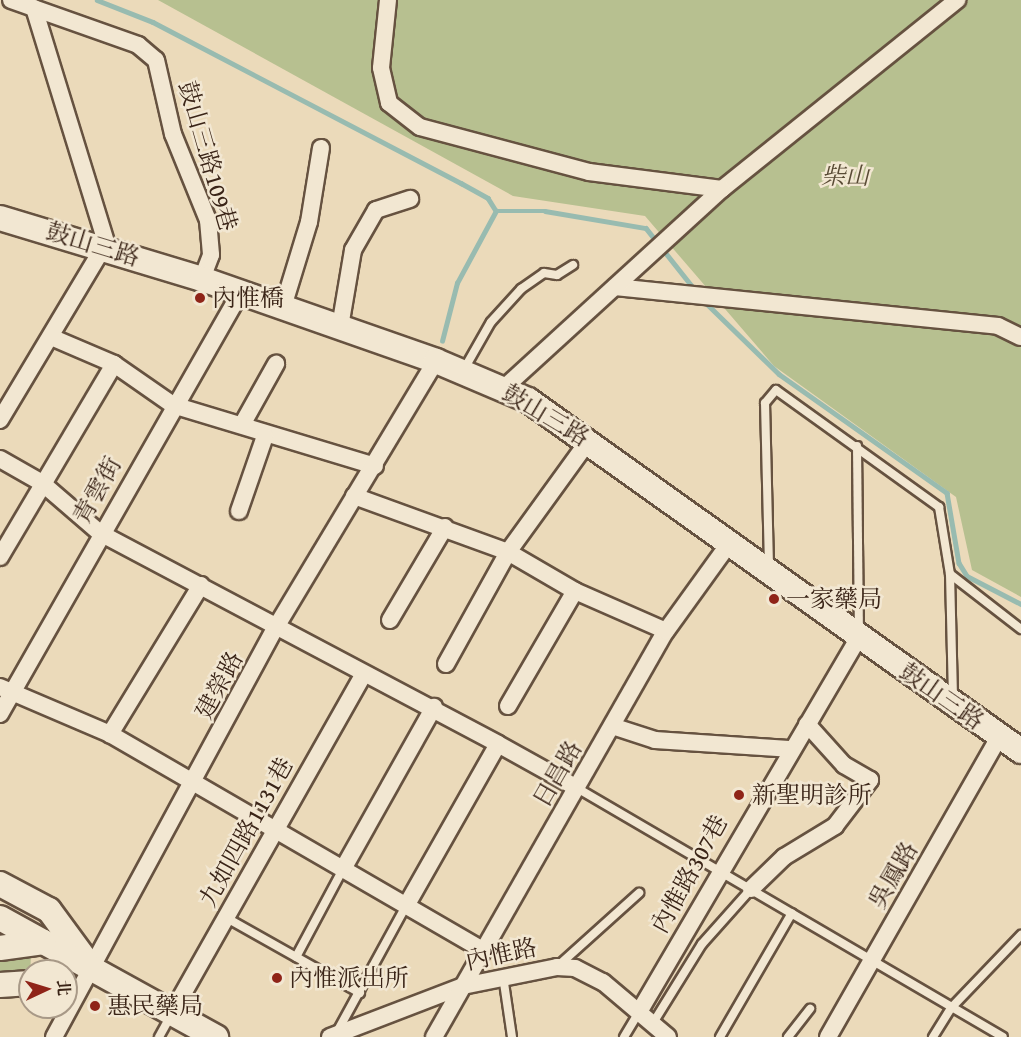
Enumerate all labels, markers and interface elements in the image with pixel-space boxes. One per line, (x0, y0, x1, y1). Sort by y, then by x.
street label: 鼓山三路109巷 (173, 78, 243, 234)
park label: 柴山 (821, 162, 869, 190)
street label: 鼓山三路 (43, 216, 143, 272)
place label: 內惟橋 (212, 284, 284, 312)
marker: 內惟橋 (193, 291, 207, 305)
street label: 鼓山三路 (497, 378, 595, 452)
street label: 青雲街 (67, 452, 127, 528)
place label: 一家藥局 (786, 585, 882, 613)
marker: 一家藥局 (767, 592, 781, 606)
street label: 建榮路 (189, 646, 249, 724)
street label: 鼓山三路 (894, 657, 990, 735)
street label: 日昌路 (527, 736, 587, 812)
street label: 九如四路1131巷 (193, 752, 299, 912)
place label: 新聖明診所 (752, 781, 872, 809)
marker: 新聖明診所 (730, 786, 748, 804)
street label: 內惟路307巷 (645, 810, 733, 938)
street label: 吳鳳路 (863, 837, 923, 913)
street label: 內惟路 (463, 932, 539, 976)
north arrow (18, 959, 78, 1019)
place label: 內惟派出所 (289, 964, 409, 992)
marker: 內惟派出所 (270, 971, 284, 985)
text: 北 (51, 979, 76, 997)
place label: 惠民藥局 (107, 992, 203, 1020)
marker: 惠民藥局 (88, 999, 102, 1013)

